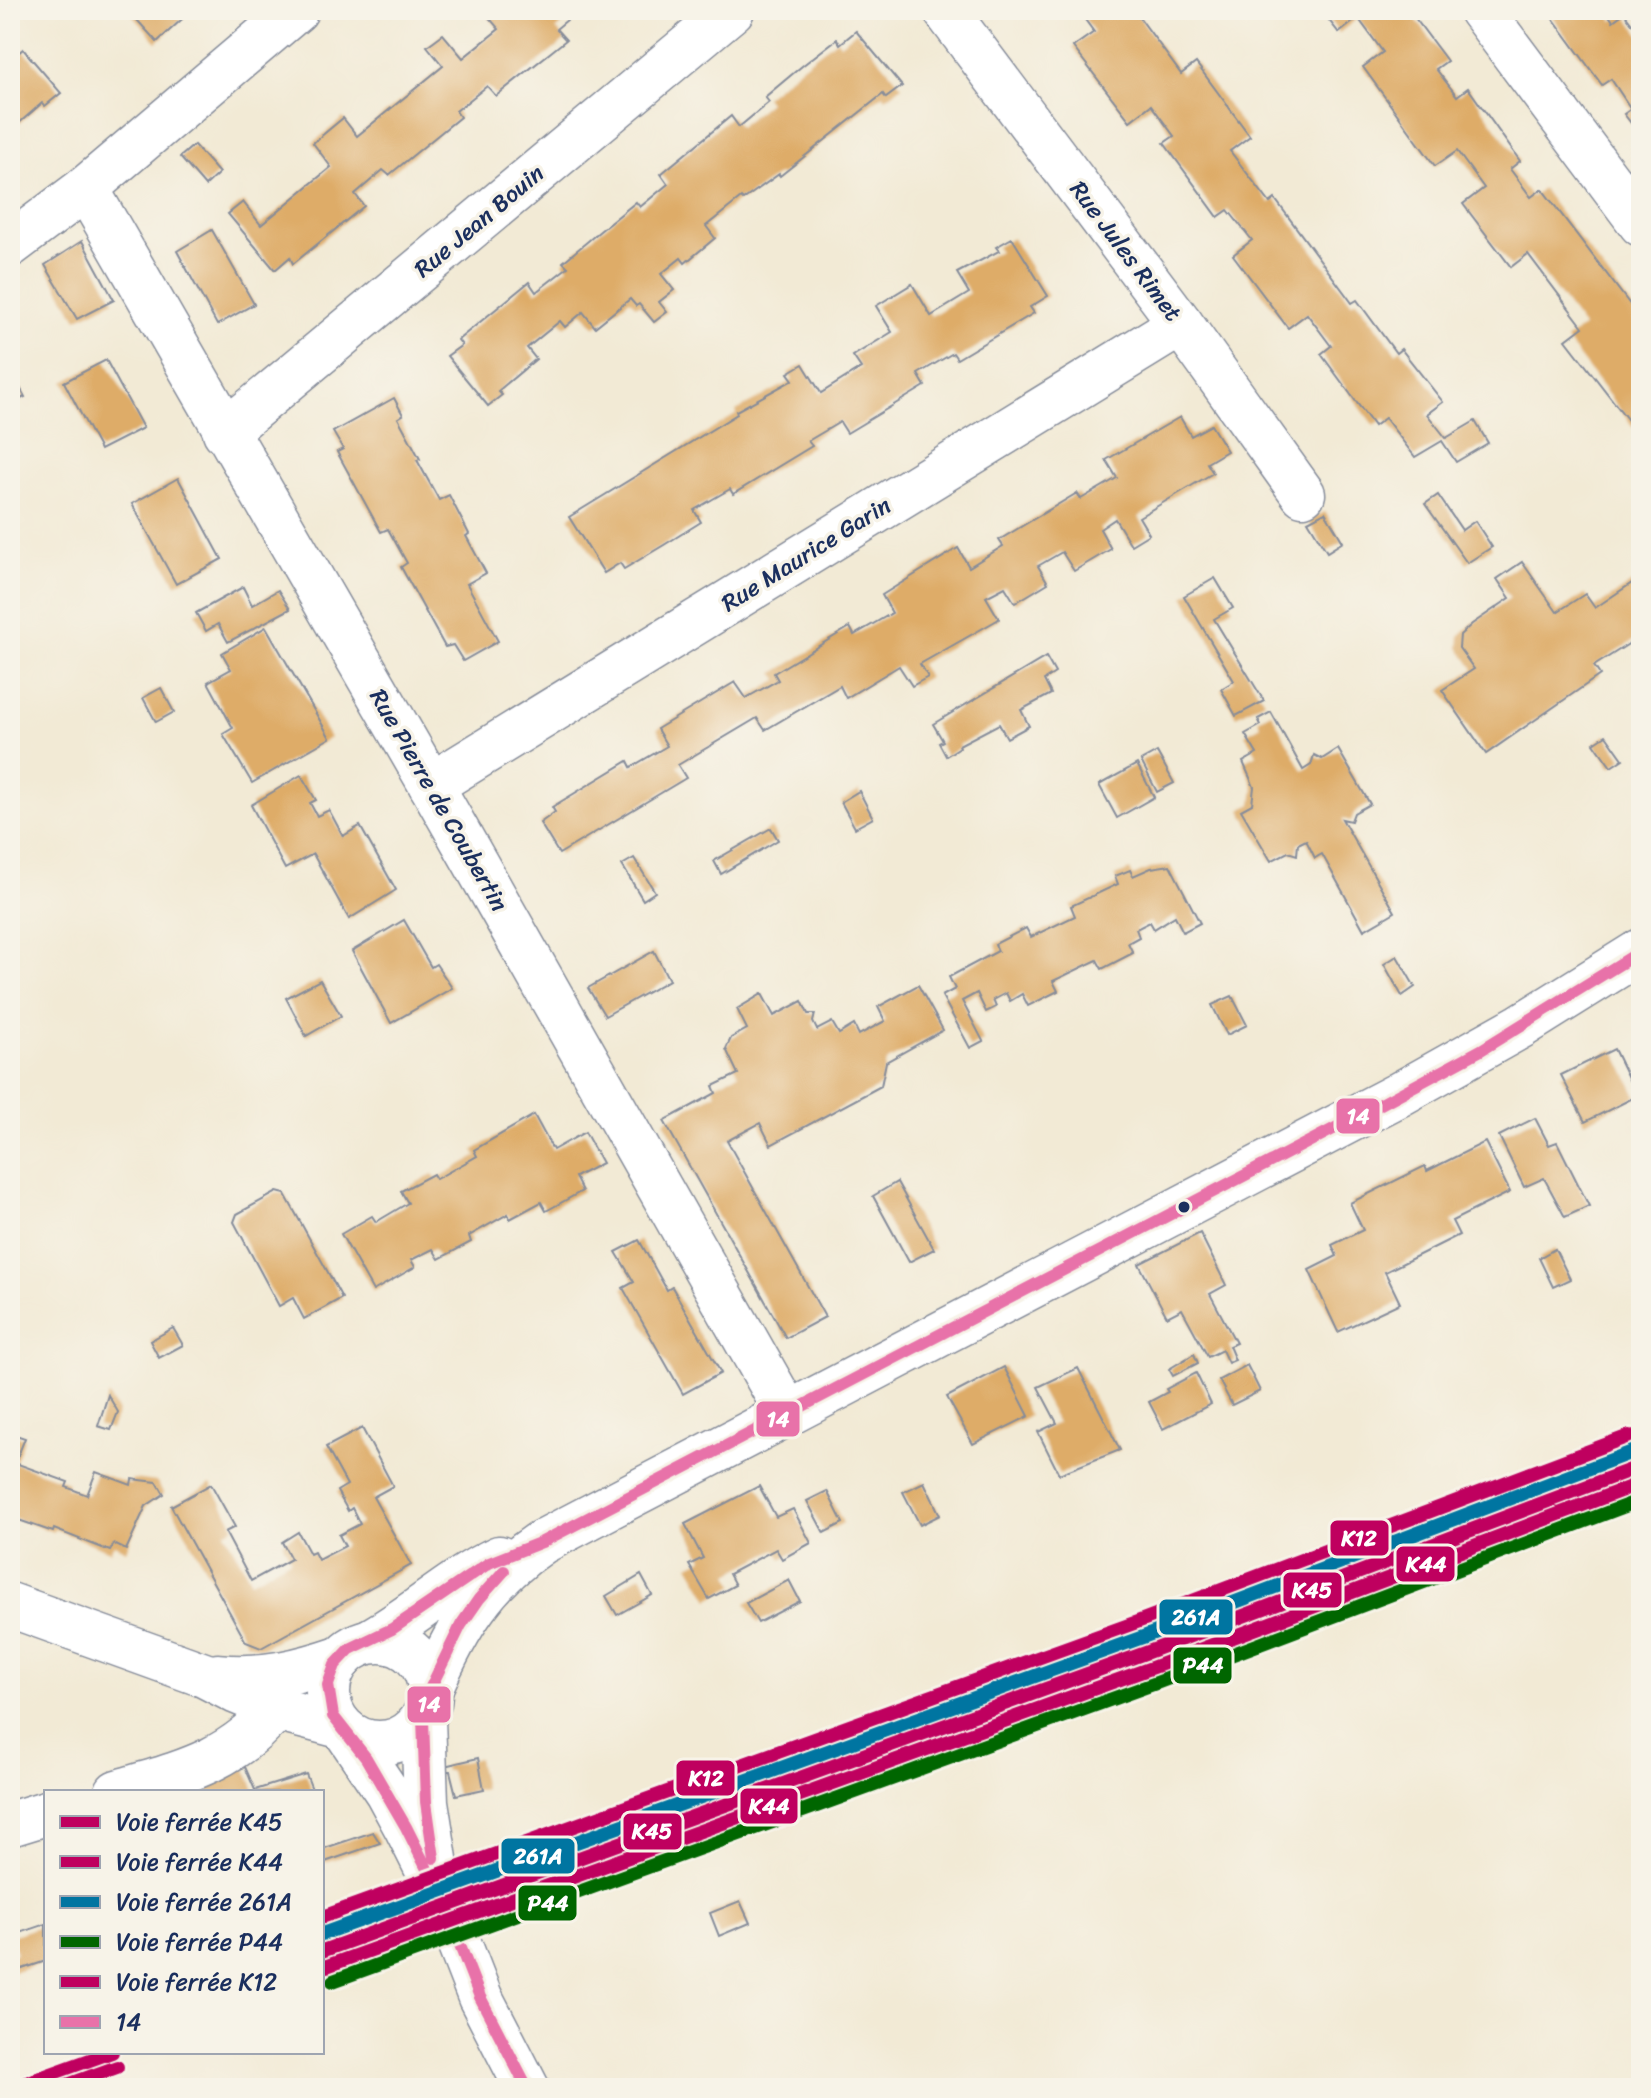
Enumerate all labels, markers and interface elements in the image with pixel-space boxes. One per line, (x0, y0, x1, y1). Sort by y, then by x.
street label: Rue Jean Bouin (404, 153, 554, 289)
street label: Rue Jules Rimet (1059, 171, 1193, 331)
street label: Rue Maurice Garin (713, 485, 899, 623)
street label: Rue Pierre de Coubertin (358, 681, 520, 920)
line badge: 14 (1335, 1097, 1381, 1135)
text: 14 (1346, 1097, 1370, 1136)
unlabelled marker (1176, 1199, 1192, 1215)
line badge: 14 (755, 1400, 801, 1438)
text: 14 (766, 1400, 790, 1439)
line badge: K12 (1329, 1519, 1390, 1557)
text: K12 (1340, 1519, 1377, 1558)
line badge: K44 (1395, 1545, 1456, 1583)
text: K44 (1405, 1545, 1447, 1584)
line badge: K45 (1282, 1571, 1343, 1609)
text: K45 (1291, 1571, 1333, 1610)
line badge: 261A (1158, 1598, 1234, 1636)
text: 261A (1170, 1598, 1221, 1637)
line badge: P44 (1172, 1646, 1233, 1685)
text: P44 (1183, 1646, 1224, 1685)
line badge: 14 (406, 1685, 452, 1724)
text: 14 (417, 1685, 441, 1724)
line badge: K12 (675, 1759, 736, 1797)
text: K12 (687, 1759, 724, 1798)
line badge: K44 (739, 1787, 799, 1825)
text: K44 (748, 1787, 790, 1826)
legend (44, 1790, 324, 2054)
text: Voie ferrée K45 (116, 1801, 283, 1843)
line badge: K45 (622, 1812, 683, 1851)
text: K45 (631, 1812, 673, 1851)
line badge: 261A (500, 1837, 576, 1875)
text: 261A (512, 1837, 563, 1876)
text: Voie ferrée K44 (116, 1841, 283, 1883)
text: Voie ferrée 261A (116, 1881, 292, 1923)
line badge: P44 (517, 1884, 578, 1922)
text: P44 (528, 1884, 569, 1923)
text: Voie ferrée P44 (116, 1921, 283, 1963)
text: Voie ferrée K12 (116, 1961, 277, 2003)
text: 14 (116, 2001, 141, 2043)

